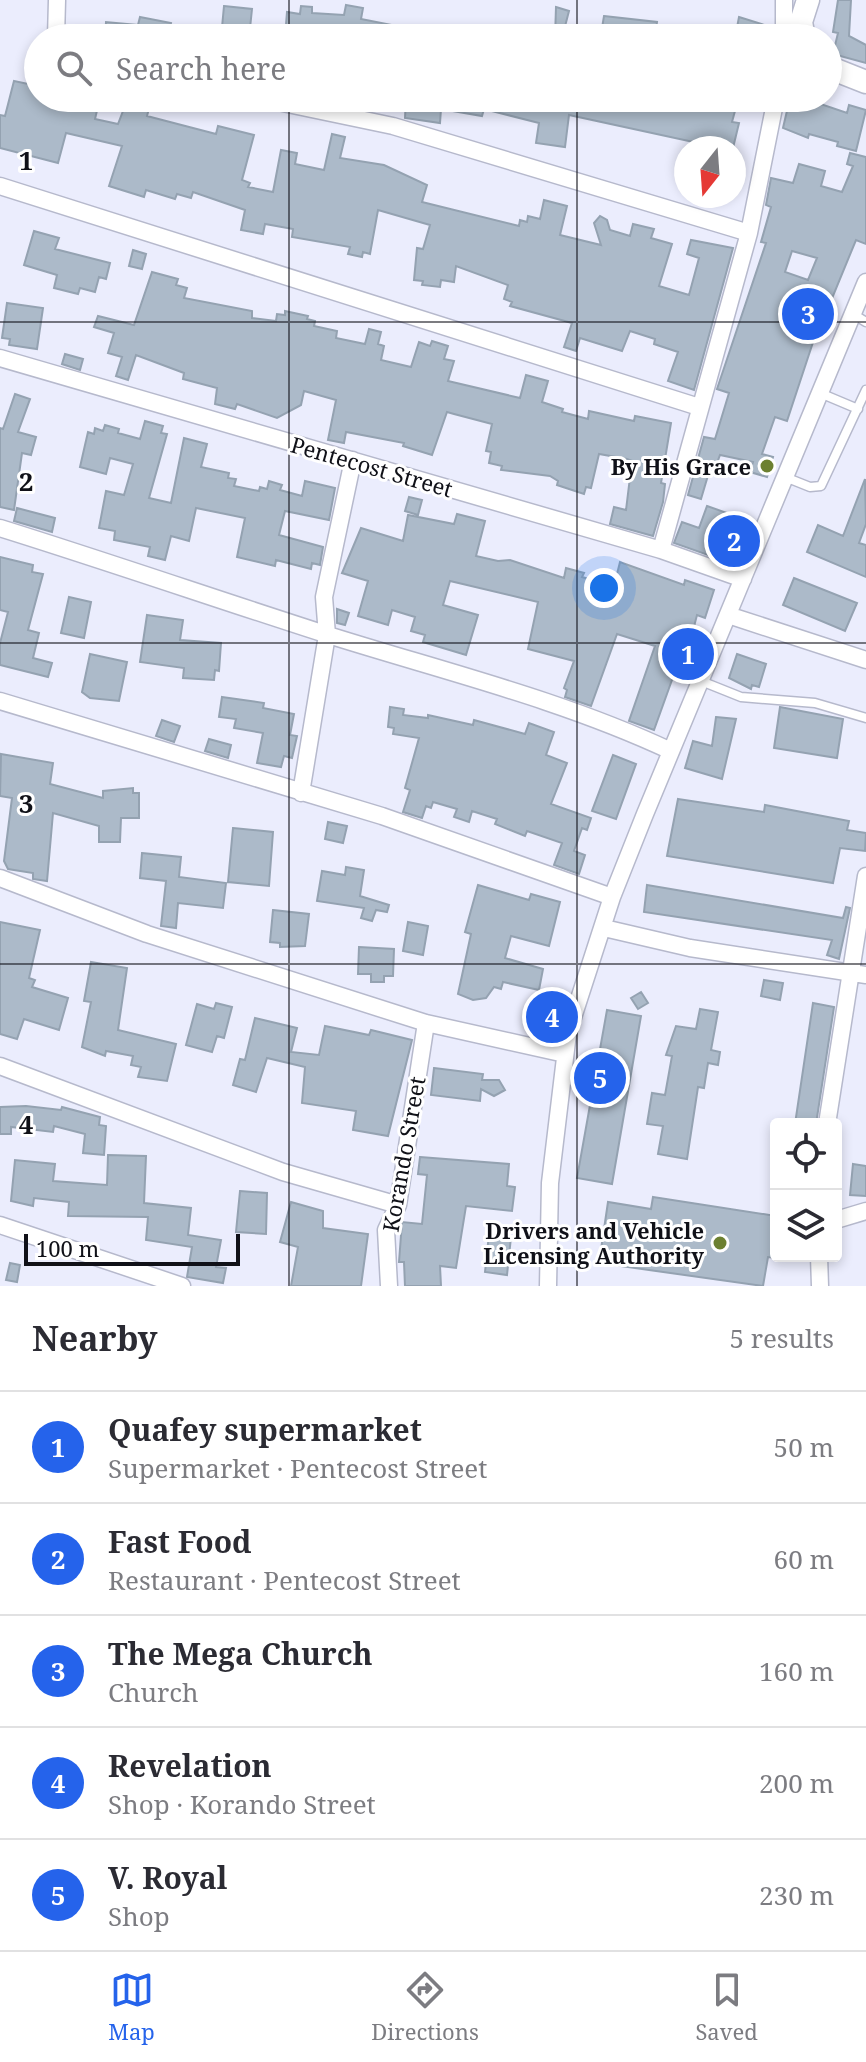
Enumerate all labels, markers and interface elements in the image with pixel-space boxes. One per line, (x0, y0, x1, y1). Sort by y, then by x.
search box (24, 24, 842, 112)
icon: search (52, 46, 96, 90)
text: Search here (116, 48, 286, 89)
north arrow (674, 136, 746, 208)
text: 1 (19, 142, 33, 178)
pin: 3 (782, 284, 834, 344)
street label: Pentecost Street (288, 429, 457, 504)
place label: By His Grace (611, 451, 751, 481)
marker: By His Grace (758, 457, 776, 475)
text: 2 (19, 463, 33, 499)
pin: 2 (708, 511, 760, 571)
your location (584, 568, 624, 608)
pin: 1 (662, 624, 714, 684)
text: 3 (19, 785, 33, 821)
pin: 4 (526, 987, 578, 1047)
pin: 5 (574, 1048, 626, 1108)
street label: Korando Street (375, 1074, 431, 1234)
text: 4 (19, 1106, 34, 1142)
map controls (770, 1118, 842, 1262)
button: locate (770, 1118, 842, 1190)
button: layers (770, 1190, 842, 1262)
place label: Drivers and Vehicle Licensing Authority (483, 1215, 704, 1270)
scale bar (24, 1230, 240, 1266)
text: 100 m (36, 1233, 99, 1263)
marker: Drivers and Vehicle Licensing Authority (711, 1234, 729, 1252)
text: Nearby (32, 1315, 158, 1361)
text: 5 results (729, 1320, 834, 1356)
text: Quafey supermarket (108, 1409, 422, 1450)
text: 1 (51, 1429, 65, 1465)
text: 50 m (774, 1429, 834, 1465)
text: Supermarket · Pentecost Street (108, 1450, 487, 1486)
text: Fast Food (108, 1521, 252, 1562)
text: 2 (51, 1541, 65, 1577)
text: 60 m (774, 1541, 834, 1577)
text: Restaurant · Pentecost Street (108, 1562, 461, 1598)
text: The Mega Church (108, 1633, 372, 1674)
text: 3 (51, 1653, 65, 1689)
text: 160 m (759, 1653, 834, 1689)
text: Church (108, 1674, 199, 1710)
text: Revelation (108, 1745, 272, 1786)
text: 4 (51, 1765, 65, 1801)
text: 200 m (759, 1765, 834, 1801)
text: Shop · Korando Street (108, 1786, 376, 1822)
text: V. Royal (108, 1857, 227, 1898)
text: 5 (51, 1877, 65, 1913)
text: 230 m (759, 1877, 834, 1913)
text: Shop (108, 1898, 170, 1934)
tab: Map (108, 1968, 155, 2046)
tab: Directions (371, 1968, 479, 2046)
tab: Saved (695, 1968, 758, 2046)

